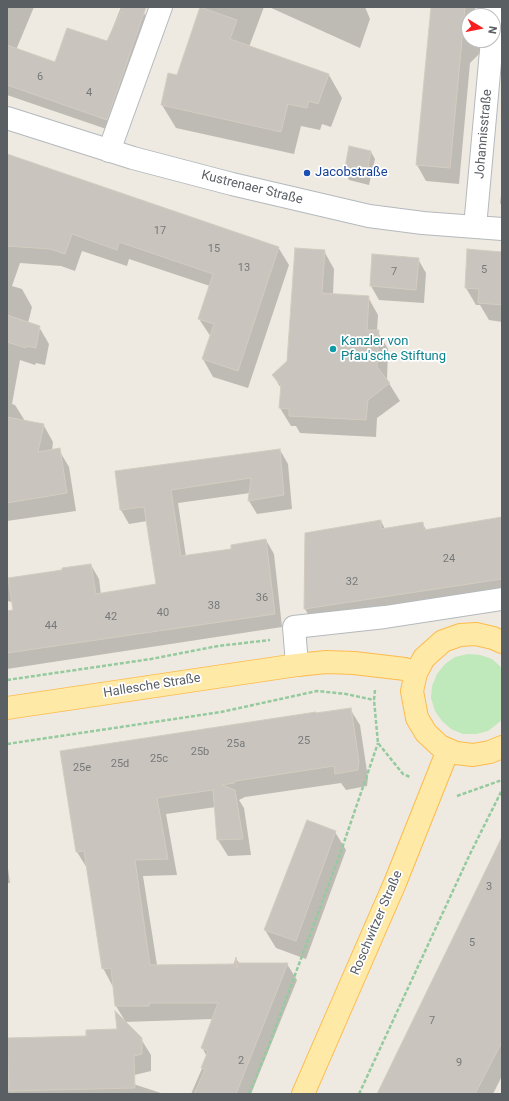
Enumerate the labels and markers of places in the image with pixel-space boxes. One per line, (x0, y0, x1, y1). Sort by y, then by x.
place label: Jacobstraße (315, 165, 388, 181)
marker: Jacobstraße (302, 168, 312, 178)
place label: Kanzler von Pfau'sche Stiftung (341, 334, 446, 365)
marker: Kanzler von Pfau'sche Stiftung (328, 344, 338, 354)

